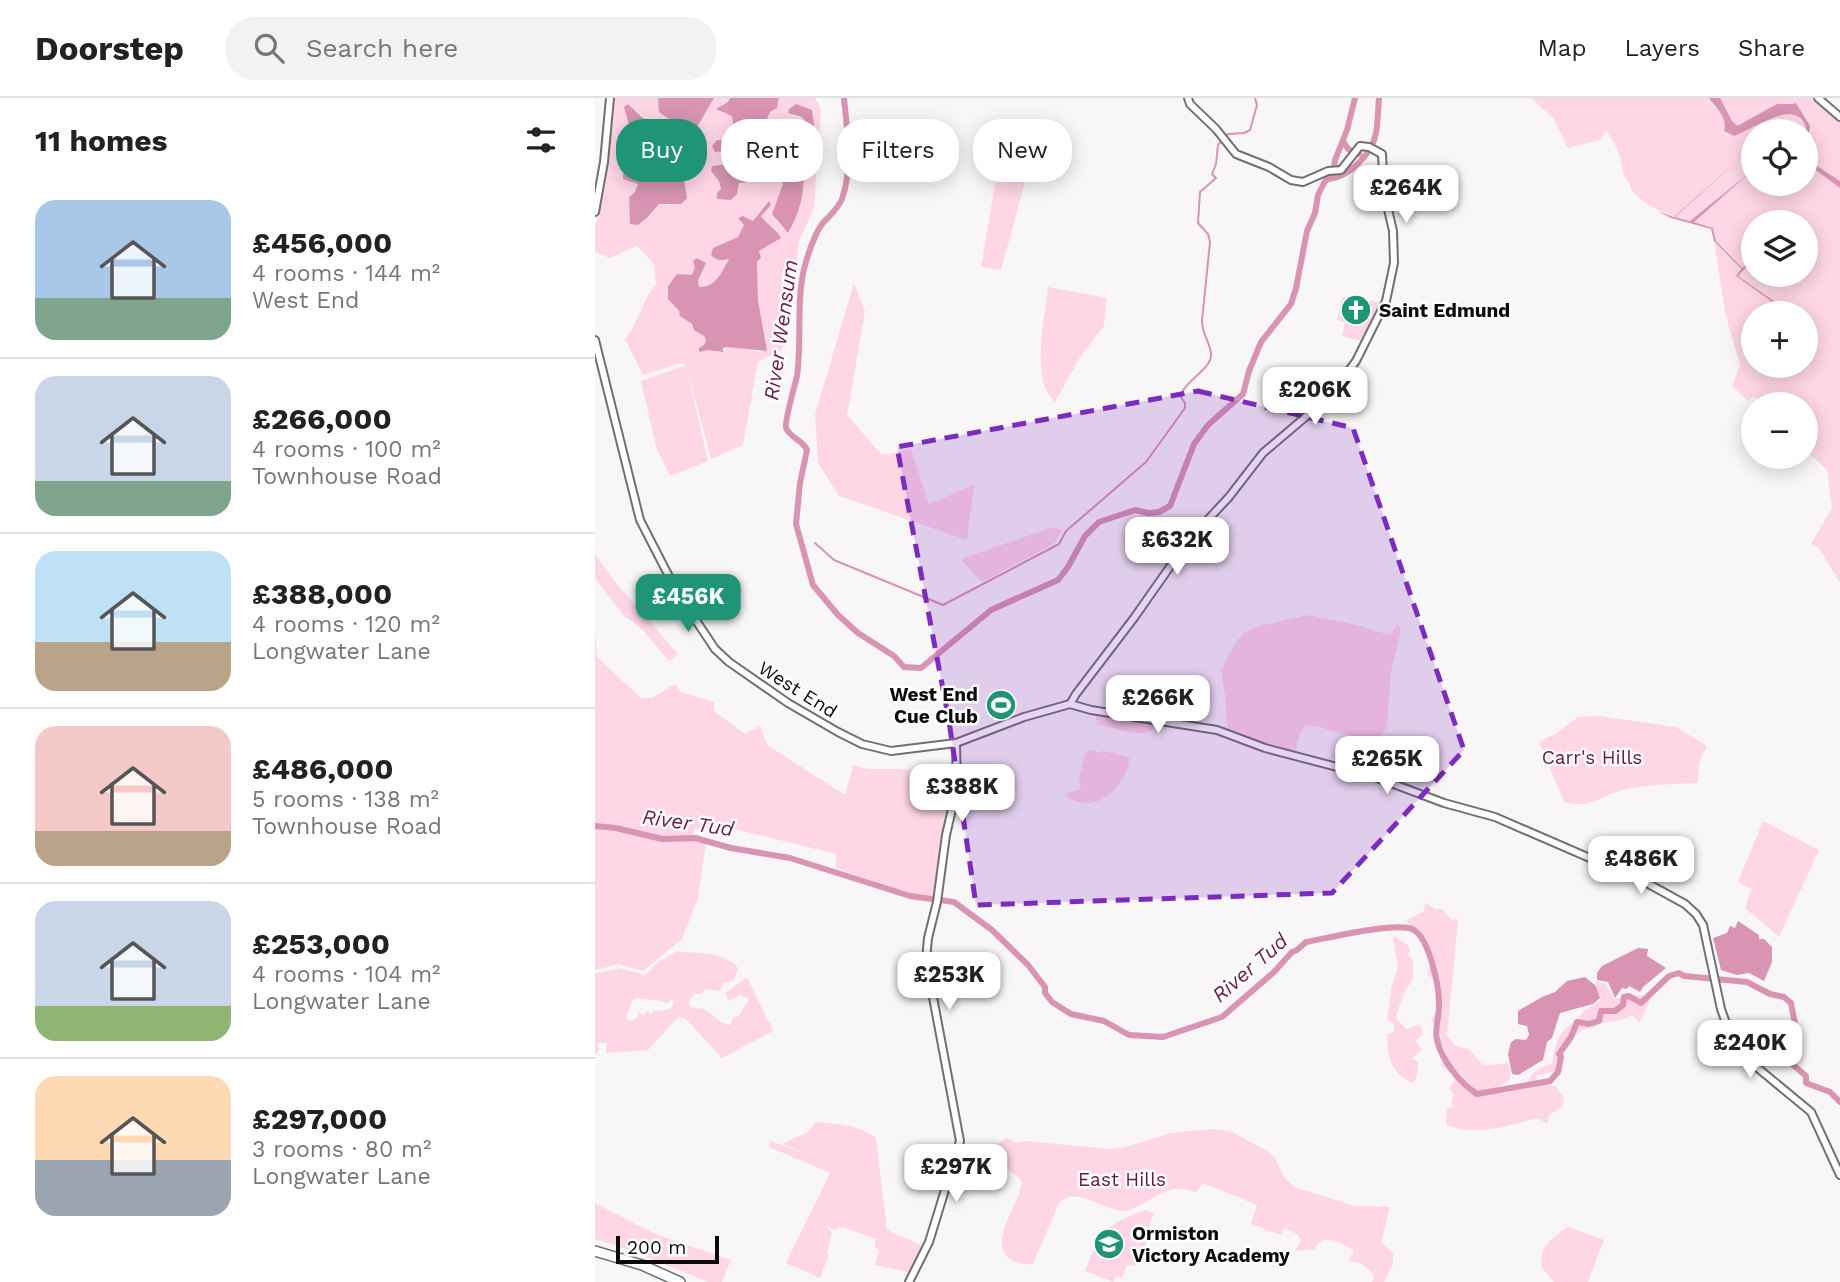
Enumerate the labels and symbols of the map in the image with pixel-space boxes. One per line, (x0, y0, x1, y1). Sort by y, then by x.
pin: £264K (1357, 166, 1455, 225)
water label: River Wensum (758, 258, 803, 402)
church icon: Saint Edmund (1339, 293, 1373, 327)
place label: Saint Edmund (1379, 299, 1510, 322)
pin: £206K (1266, 368, 1364, 427)
pin: £632K (1128, 518, 1226, 577)
pin: £456K (639, 574, 737, 634)
street label: West End (754, 656, 841, 723)
pin: £266K (1109, 676, 1207, 735)
place label: West End Cue Club (890, 683, 978, 728)
sports icon: West End Cue Club (984, 688, 1018, 722)
pin: £265K (1338, 736, 1436, 796)
park label: Carr's Hills (1542, 746, 1642, 769)
pin: £388K (913, 764, 1011, 824)
water label: River Tud (641, 804, 737, 841)
pin: £486K (1592, 836, 1690, 896)
water label: River Tud (1207, 927, 1293, 1007)
pin: £253K (900, 953, 998, 1012)
pin: £240K (1701, 1020, 1799, 1080)
pin: £297K (907, 1144, 1005, 1204)
park label: East Hills (1078, 1168, 1166, 1191)
place label: Ormiston Victory Academy (1132, 1222, 1290, 1267)
school or university icon: Ormiston Victory Academy (1092, 1227, 1126, 1261)
scale bar (616, 1233, 719, 1265)

